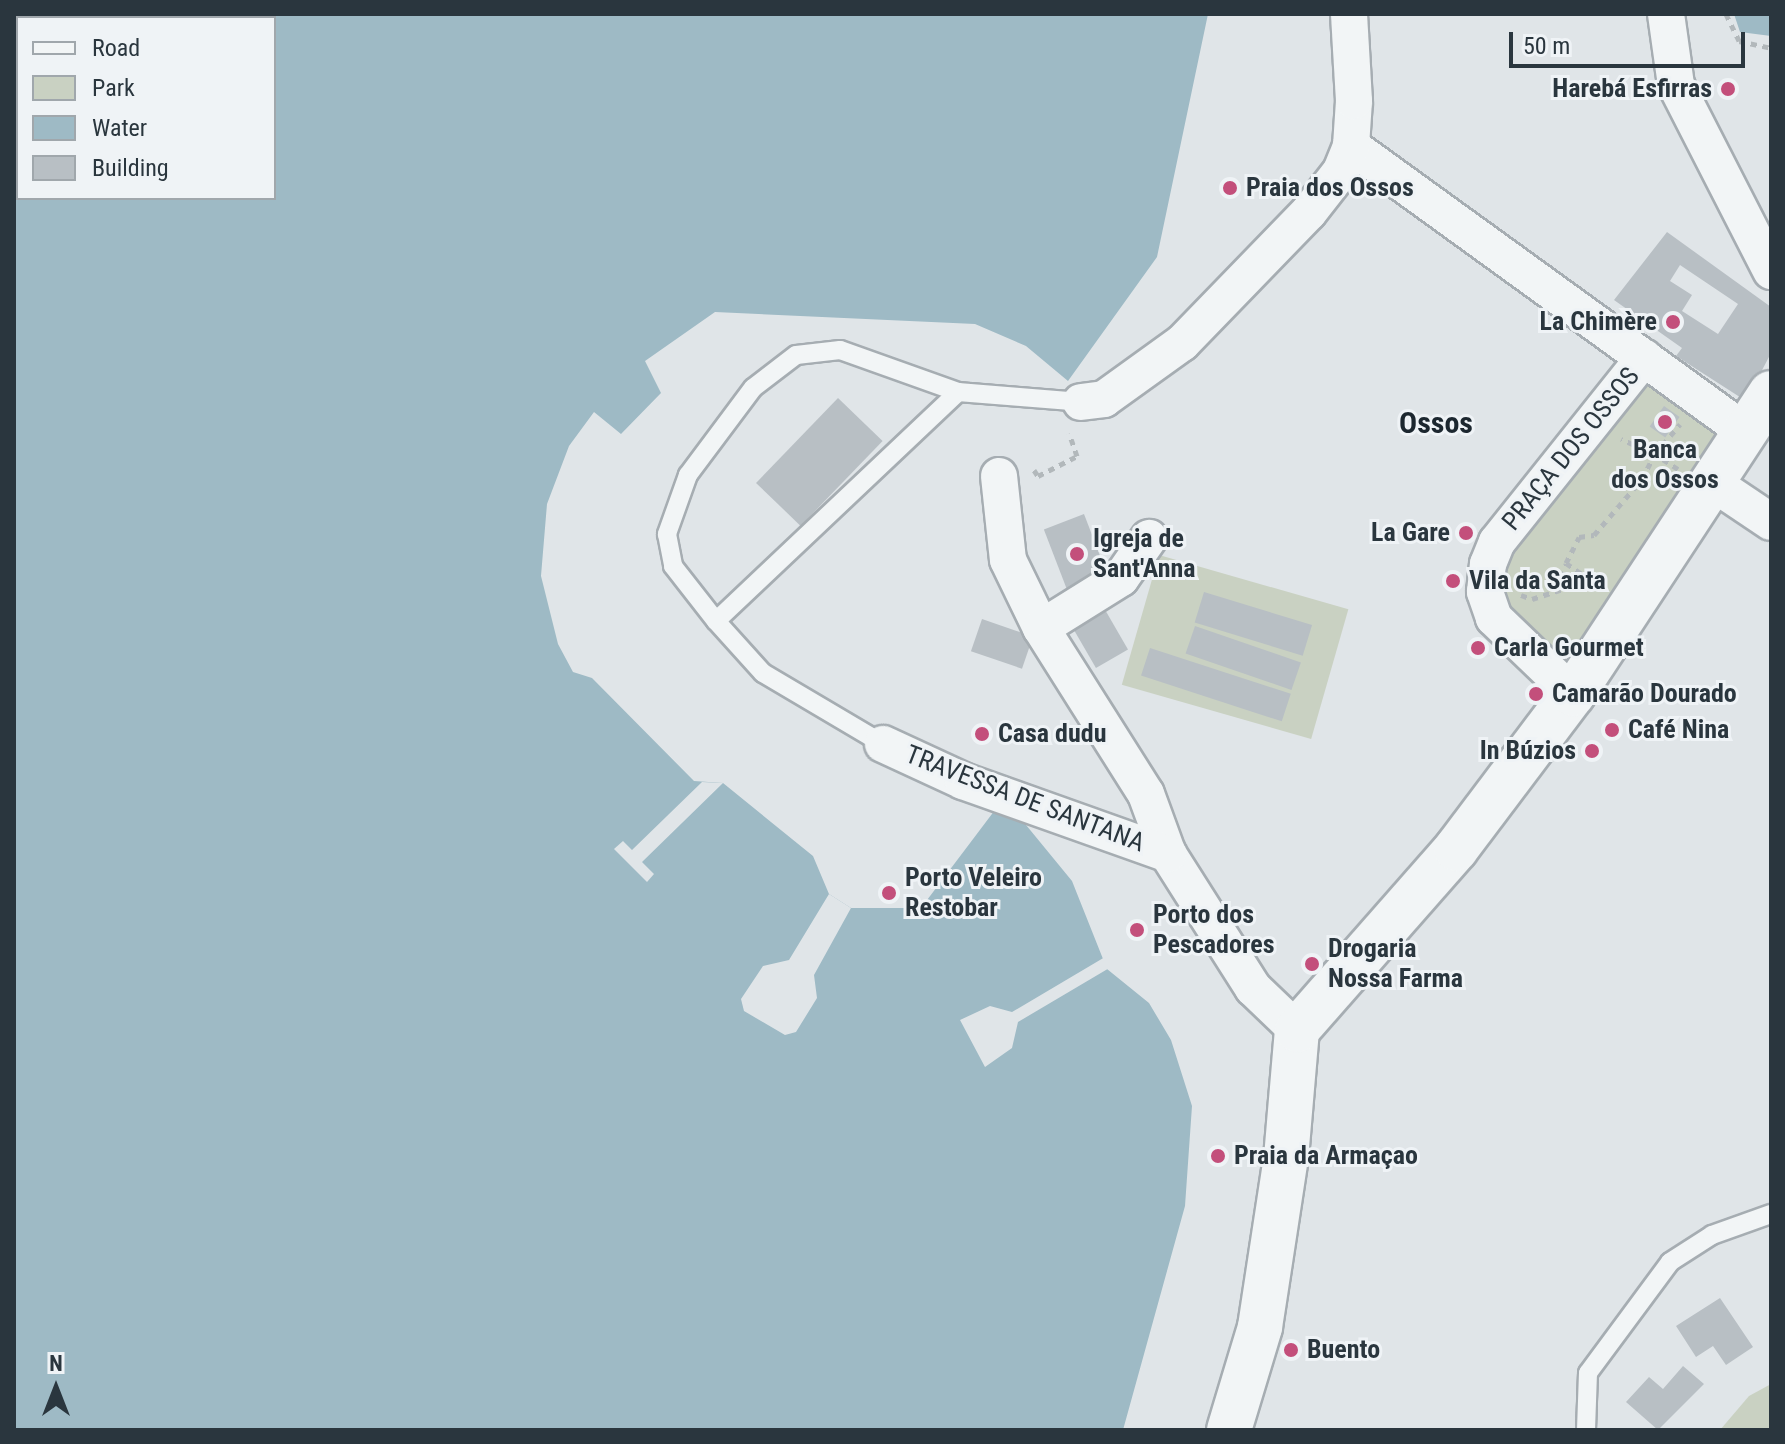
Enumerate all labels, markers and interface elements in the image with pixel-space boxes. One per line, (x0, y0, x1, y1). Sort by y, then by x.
legend (16, 16, 276, 200)
scale bar (1513, 16, 1749, 66)
text: 50 m (1523, 32, 1570, 60)
text: Road (92, 34, 140, 62)
place label: Harebá Esfirras (1552, 73, 1712, 105)
text: Park (92, 74, 135, 102)
marker: Harebá Esfirras (1719, 80, 1737, 98)
text: Water (92, 114, 147, 142)
text: Building (92, 154, 169, 182)
place label: Praia dos Ossos (1246, 172, 1414, 204)
marker: Praia dos Ossos (1221, 179, 1239, 197)
place label: La Chimère (1540, 306, 1657, 338)
marker: La Chimère (1664, 313, 1682, 331)
street label: PRAÇA DOS OSSOS (1496, 361, 1646, 537)
district label: Ossos (1399, 405, 1473, 441)
marker: Banca dos Ossos (1656, 413, 1674, 431)
place label: Banca dos Ossos (1611, 434, 1719, 496)
place label: La Gare (1371, 517, 1450, 549)
place label: Igreja de Sant'Anna (1093, 523, 1195, 584)
marker: La Gare (1457, 524, 1475, 542)
marker: Igreja de Sant'Anna (1068, 545, 1086, 563)
place label: Vila da Santa (1469, 565, 1606, 597)
marker: Vila da Santa (1444, 572, 1462, 590)
place label: Carla Gourmet (1494, 632, 1644, 664)
marker: Carla Gourmet (1469, 639, 1487, 657)
place label: Camarão Dourado (1552, 678, 1737, 710)
marker: Camarão Dourado (1527, 685, 1545, 703)
place label: Café Nina (1628, 714, 1729, 746)
place label: Casa dudu (998, 718, 1106, 750)
marker: Café Nina (1603, 721, 1621, 739)
marker: Casa dudu (973, 725, 991, 743)
place label: In Búzios (1480, 735, 1576, 767)
street label: TRAVESSA DE SANTANA (901, 739, 1149, 859)
marker: In Búzios (1583, 742, 1601, 760)
place label: Porto Veleiro Restobar (905, 862, 1042, 924)
marker: Porto Veleiro Restobar (880, 884, 898, 902)
place label: Porto dos Pescadores (1153, 899, 1275, 960)
marker: Porto dos Pescadores (1128, 921, 1146, 939)
place label: Drogaria Nossa Farma (1328, 933, 1463, 994)
marker: Drogaria Nossa Farma (1303, 955, 1321, 973)
place label: Praia da Armaçao (1234, 1140, 1418, 1172)
marker: Praia da Armaçao (1209, 1147, 1227, 1165)
place label: Buento (1307, 1334, 1380, 1366)
marker: Buento (1282, 1341, 1300, 1359)
north arrow (16, 1348, 96, 1428)
text: N (49, 1351, 63, 1376)

